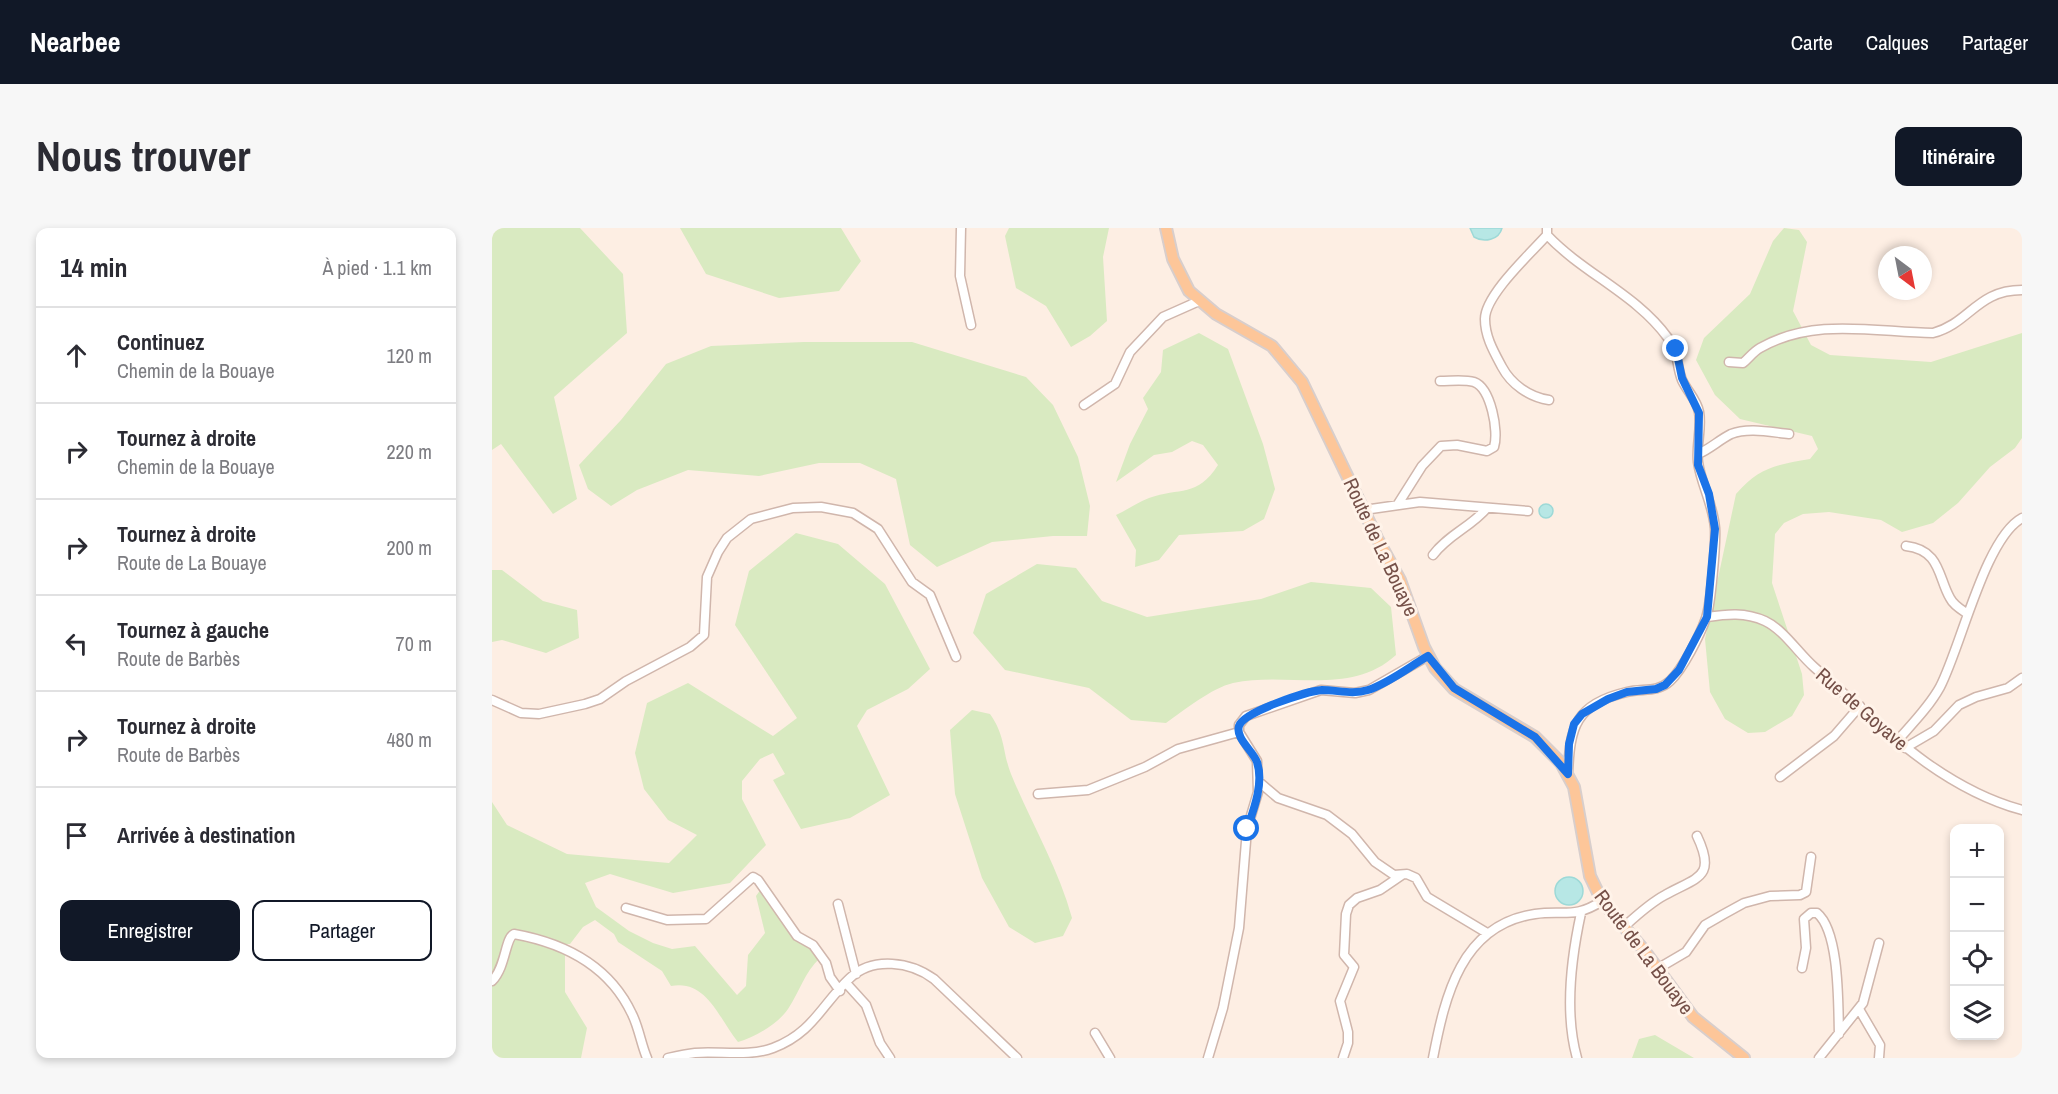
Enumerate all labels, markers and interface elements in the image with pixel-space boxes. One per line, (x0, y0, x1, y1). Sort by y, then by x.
text: Nearbee (30, 23, 121, 61)
text: Carte (1791, 28, 1833, 57)
text: Calques (1866, 28, 1929, 57)
text: Partager (1962, 28, 2028, 57)
button: Itinéraire (1895, 127, 2022, 186)
text: Nous trouver (36, 128, 250, 184)
north arrow (1878, 246, 1932, 300)
text: 14 min (60, 250, 128, 285)
text: À pied · 1.1 km (323, 254, 432, 281)
text: Continuez (117, 327, 204, 357)
route end (1662, 335, 1688, 361)
icon: ahead (60, 339, 93, 372)
text: 120 m (386, 342, 432, 369)
text: Chemin de la Bouaye (117, 357, 275, 384)
text: Tournez à droite (117, 423, 256, 453)
icon: right (60, 435, 93, 468)
text: 220 m (386, 438, 432, 465)
text: Chemin de la Bouaye (117, 453, 275, 480)
street label: Route de La Bouaye (1338, 473, 1425, 620)
text: Tournez à droite (117, 519, 256, 549)
icon: right (60, 531, 93, 564)
text: 200 m (386, 534, 432, 561)
text: Route de La Bouaye (117, 549, 267, 576)
text: Tournez à gauche (117, 615, 269, 645)
icon: left (60, 627, 93, 660)
text: 70 m (396, 630, 432, 657)
text: Route de Barbès (117, 645, 240, 672)
street label: Rue de Goyave (1810, 661, 1914, 756)
text: Tournez à droite (117, 711, 256, 741)
icon: right (60, 723, 93, 756)
text: 480 m (386, 726, 432, 753)
text: Route de Barbès (117, 741, 240, 768)
route start (1233, 815, 1259, 841)
icon: arrive (60, 819, 93, 852)
text: Arrivée à destination (117, 820, 295, 850)
map controls (1950, 824, 2004, 1040)
button: + (1950, 824, 2004, 878)
button: − (1950, 878, 2004, 932)
street label: Route de La Bouaye (1589, 884, 1700, 1020)
button: Enregistrer (60, 900, 240, 961)
button: Partager (252, 900, 432, 961)
button: locate (1950, 932, 2004, 986)
button: layers (1950, 986, 2004, 1040)

